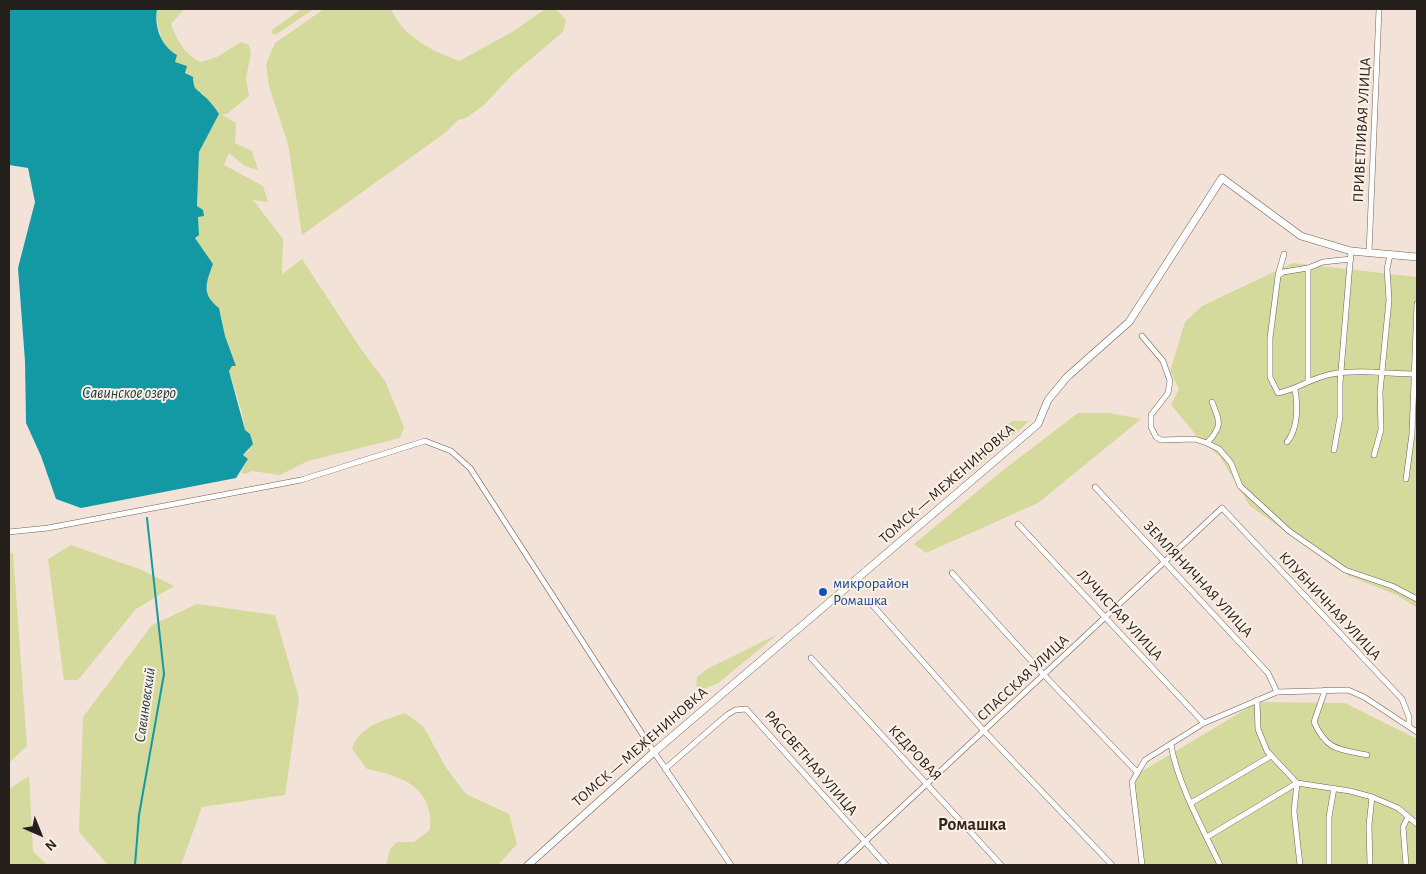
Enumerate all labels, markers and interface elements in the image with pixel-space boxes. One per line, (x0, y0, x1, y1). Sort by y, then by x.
street label: ПРИВЕТЛИВАЯ УЛИЦА (1349, 57, 1375, 203)
water label: Савинское озеро (82, 383, 176, 403)
street label: ТОМСК — МЕЖЕНИНОВКА (876, 420, 1018, 548)
street label: ЗЕМЛЯНИЧНАЯ УЛИЦА (1139, 517, 1257, 641)
street label: КЛУБНИЧНАЯ УЛИЦА (1275, 548, 1385, 664)
street label: ЛУЧИСТАЯ УЛИЦА (1073, 566, 1167, 664)
place label: микрорайон Ромашка (833, 574, 909, 609)
marker: микрорайон Ромашка (817, 586, 829, 598)
street label: СПАССКАЯ УЛИЦА (973, 631, 1073, 725)
water label: Савиновский (130, 666, 160, 744)
street label: ТОМСК — МЕЖЕНИНОВКА (569, 683, 711, 811)
street label: РАССВЕТНАЯ УЛИЦА (761, 707, 861, 819)
street label: КЕДРОВАЯ (884, 721, 946, 785)
north arrow (15, 809, 65, 859)
district label: Ромашка (938, 814, 1006, 836)
text: N (42, 836, 59, 853)

